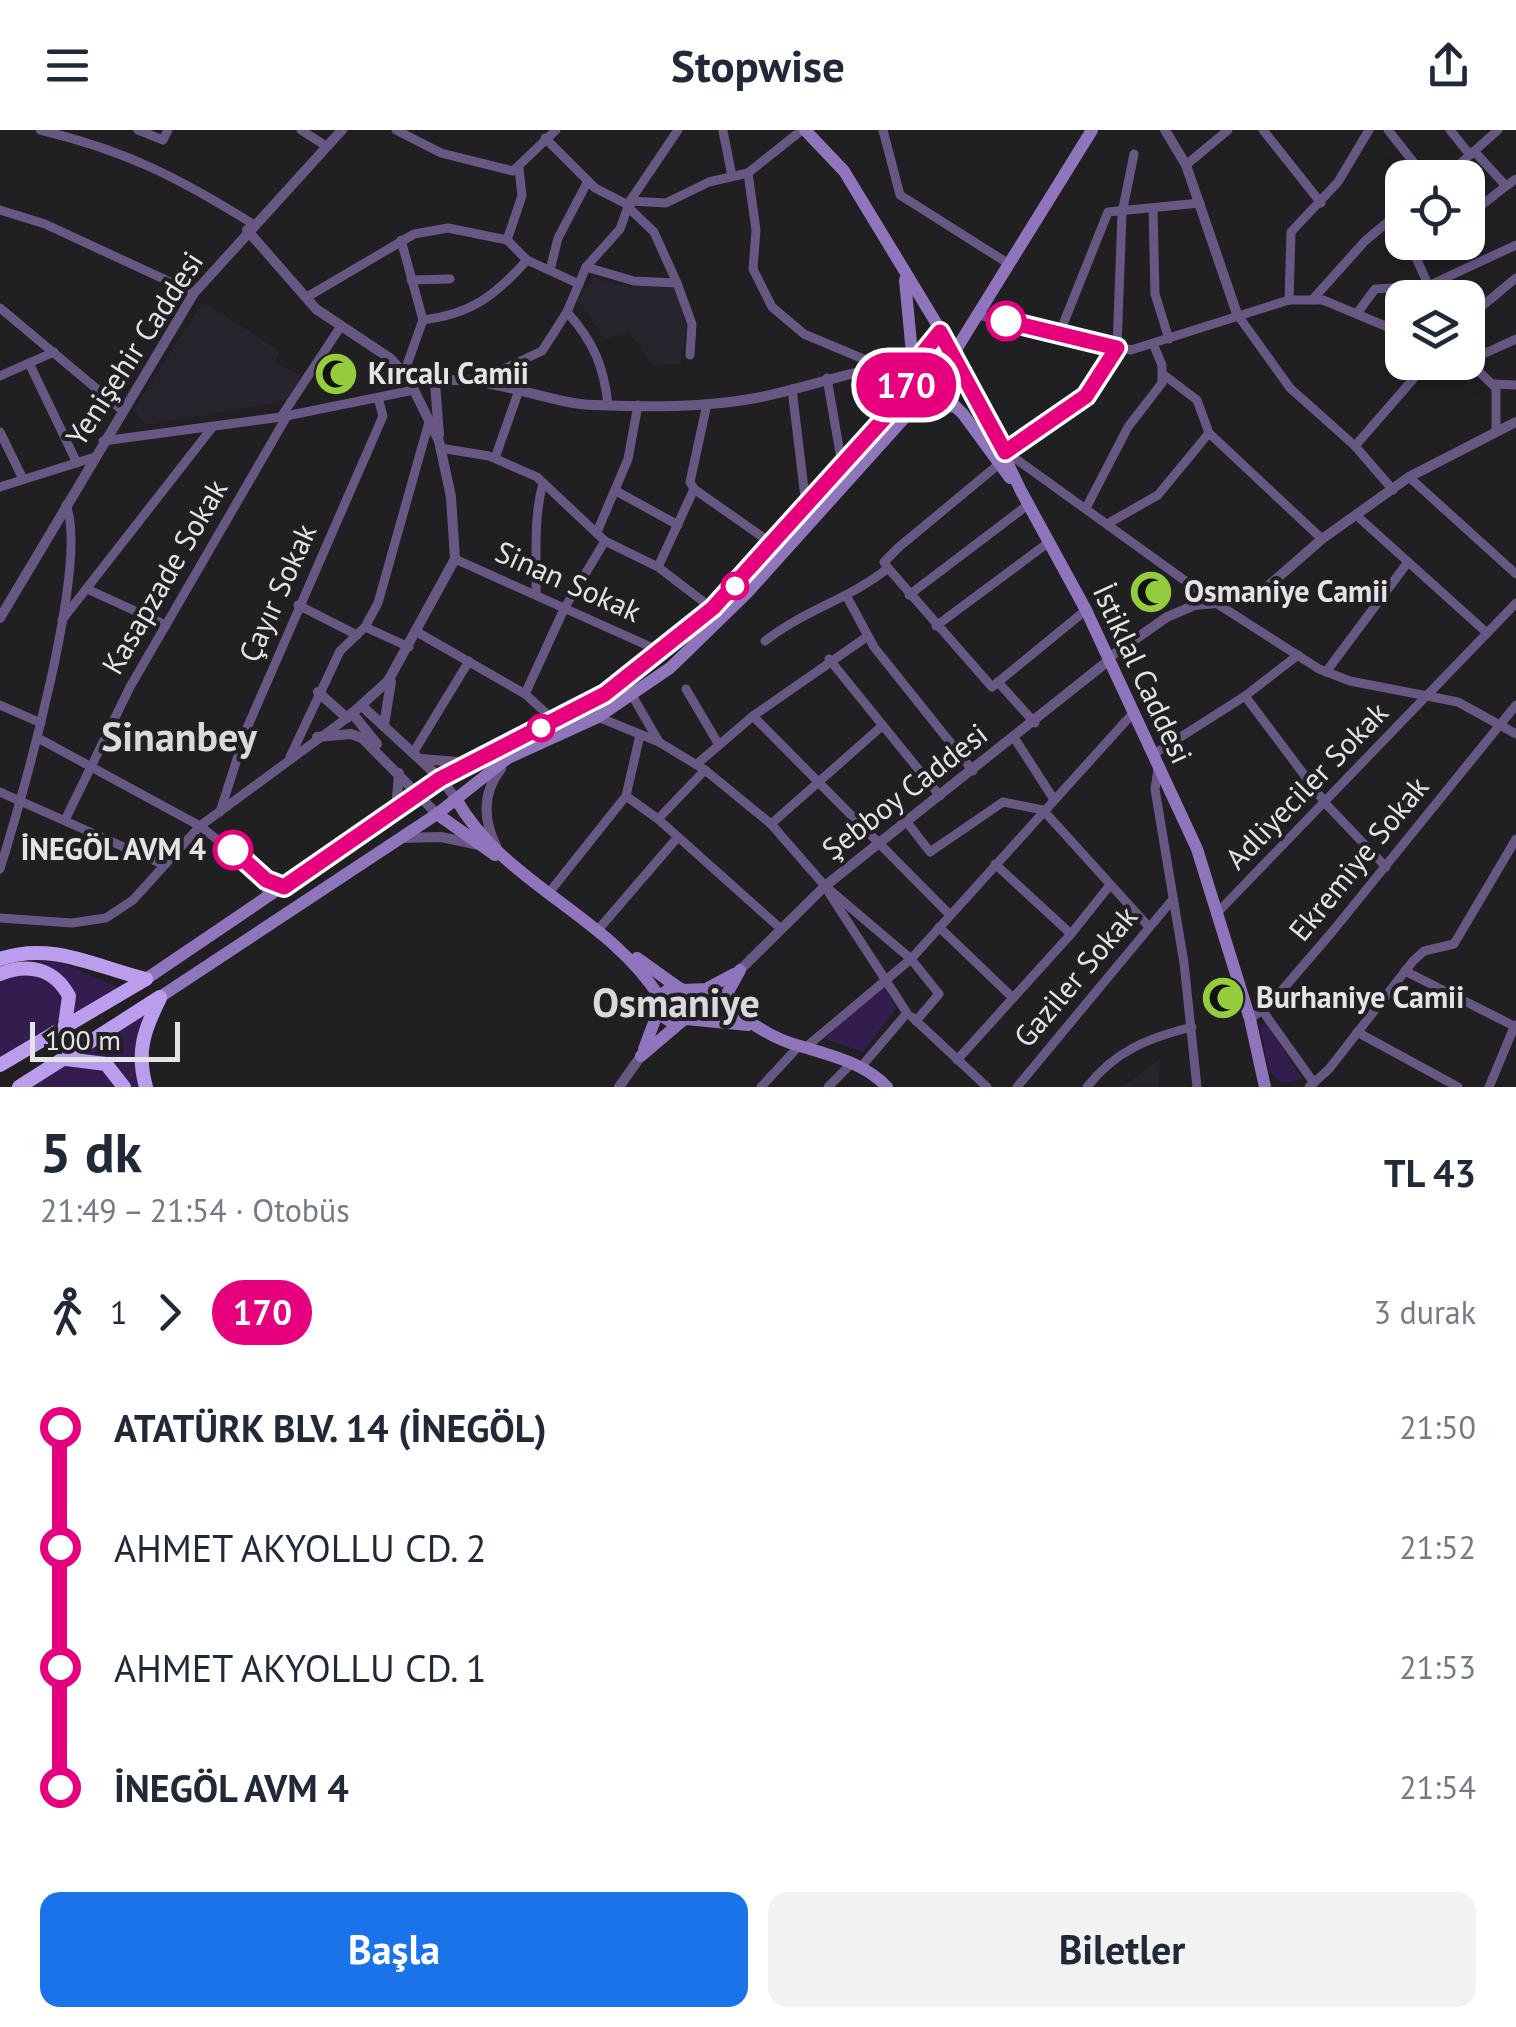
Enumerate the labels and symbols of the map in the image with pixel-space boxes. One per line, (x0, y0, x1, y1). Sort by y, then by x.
street label: Yenişehir Caddesi (56, 244, 211, 453)
unlabelled marker (987, 302, 1025, 340)
mosque icon: Kırcalı Camii (313, 351, 359, 397)
line badge: 170 (848, 352, 964, 418)
place label: Kırcalı Camii (368, 353, 529, 392)
street label: Kasapzade Sokak (92, 471, 236, 681)
street label: Çayır Sokak (229, 517, 325, 668)
street label: Sinan Sokak (490, 531, 648, 630)
mosque icon: Osmaniye Camii (1128, 569, 1174, 615)
place label: Osmaniye Camii (1184, 571, 1388, 610)
unlabelled marker (722, 573, 748, 599)
street label: İstiklal Caddesi (1085, 577, 1202, 770)
street label: Adliyeciler Sokak (1216, 692, 1396, 877)
district label: Sinanbey (101, 710, 258, 762)
street label: Şebboy Caddesi (813, 714, 995, 868)
unlabelled marker (528, 715, 554, 741)
street label: Ekremiye Sokak (1279, 767, 1437, 948)
place label: İNEGÖL AVM 4 (21, 829, 206, 868)
marker: İNEGÖL AVM 4 (214, 831, 252, 869)
street label: Gaziler Sokak (1004, 897, 1146, 1055)
mosque icon: Burhaniye Camii (1200, 975, 1246, 1021)
district label: Osmaniye (592, 976, 760, 1028)
place label: Burhaniye Camii (1256, 977, 1464, 1016)
scale bar (30, 1017, 180, 1061)

